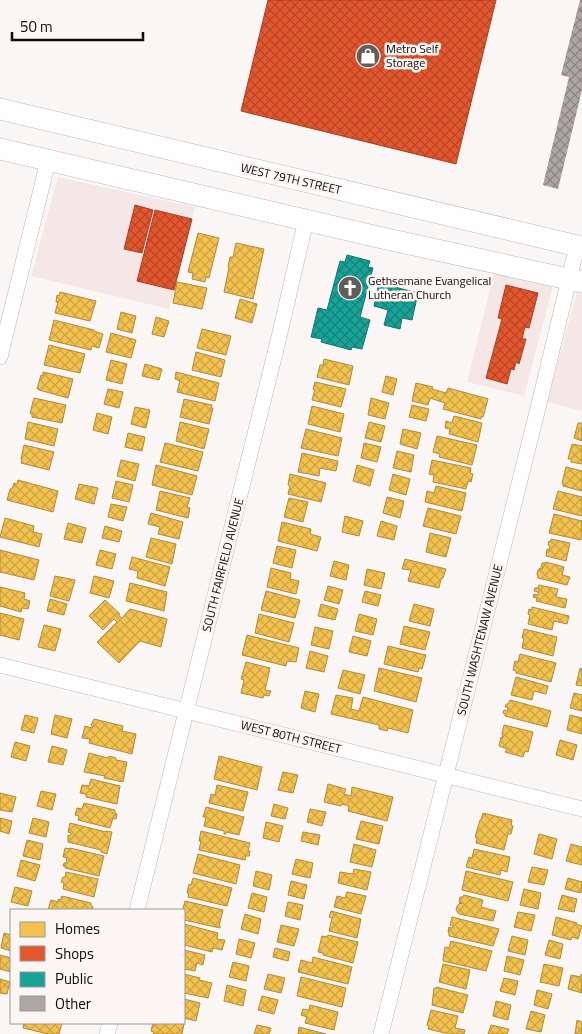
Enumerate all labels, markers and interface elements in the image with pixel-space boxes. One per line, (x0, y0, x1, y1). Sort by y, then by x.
scale bar (12, 10, 144, 42)
text: 50 m (20, 15, 53, 38)
place label: Metro Self Storage (386, 39, 439, 72)
shop icon: Metro Self Storage (355, 43, 381, 69)
street label: WEST 79TH STREET (239, 158, 344, 200)
place label: Gethsemane Evangelical Lutheran Church (368, 271, 491, 304)
church icon: Gethsemane Evangelical Lutheran Church (337, 275, 363, 301)
street label: SOUTH FAIRFIELD AVENUE (197, 495, 248, 634)
street label: SOUTH WASHTENAW AVENUE (452, 562, 508, 718)
street label: WEST 80TH STREET (239, 715, 344, 758)
legend (10, 909, 185, 1024)
text: Homes (55, 917, 100, 940)
text: Shops (55, 942, 94, 965)
text: Public (55, 967, 93, 990)
text: Other (55, 992, 91, 1015)

